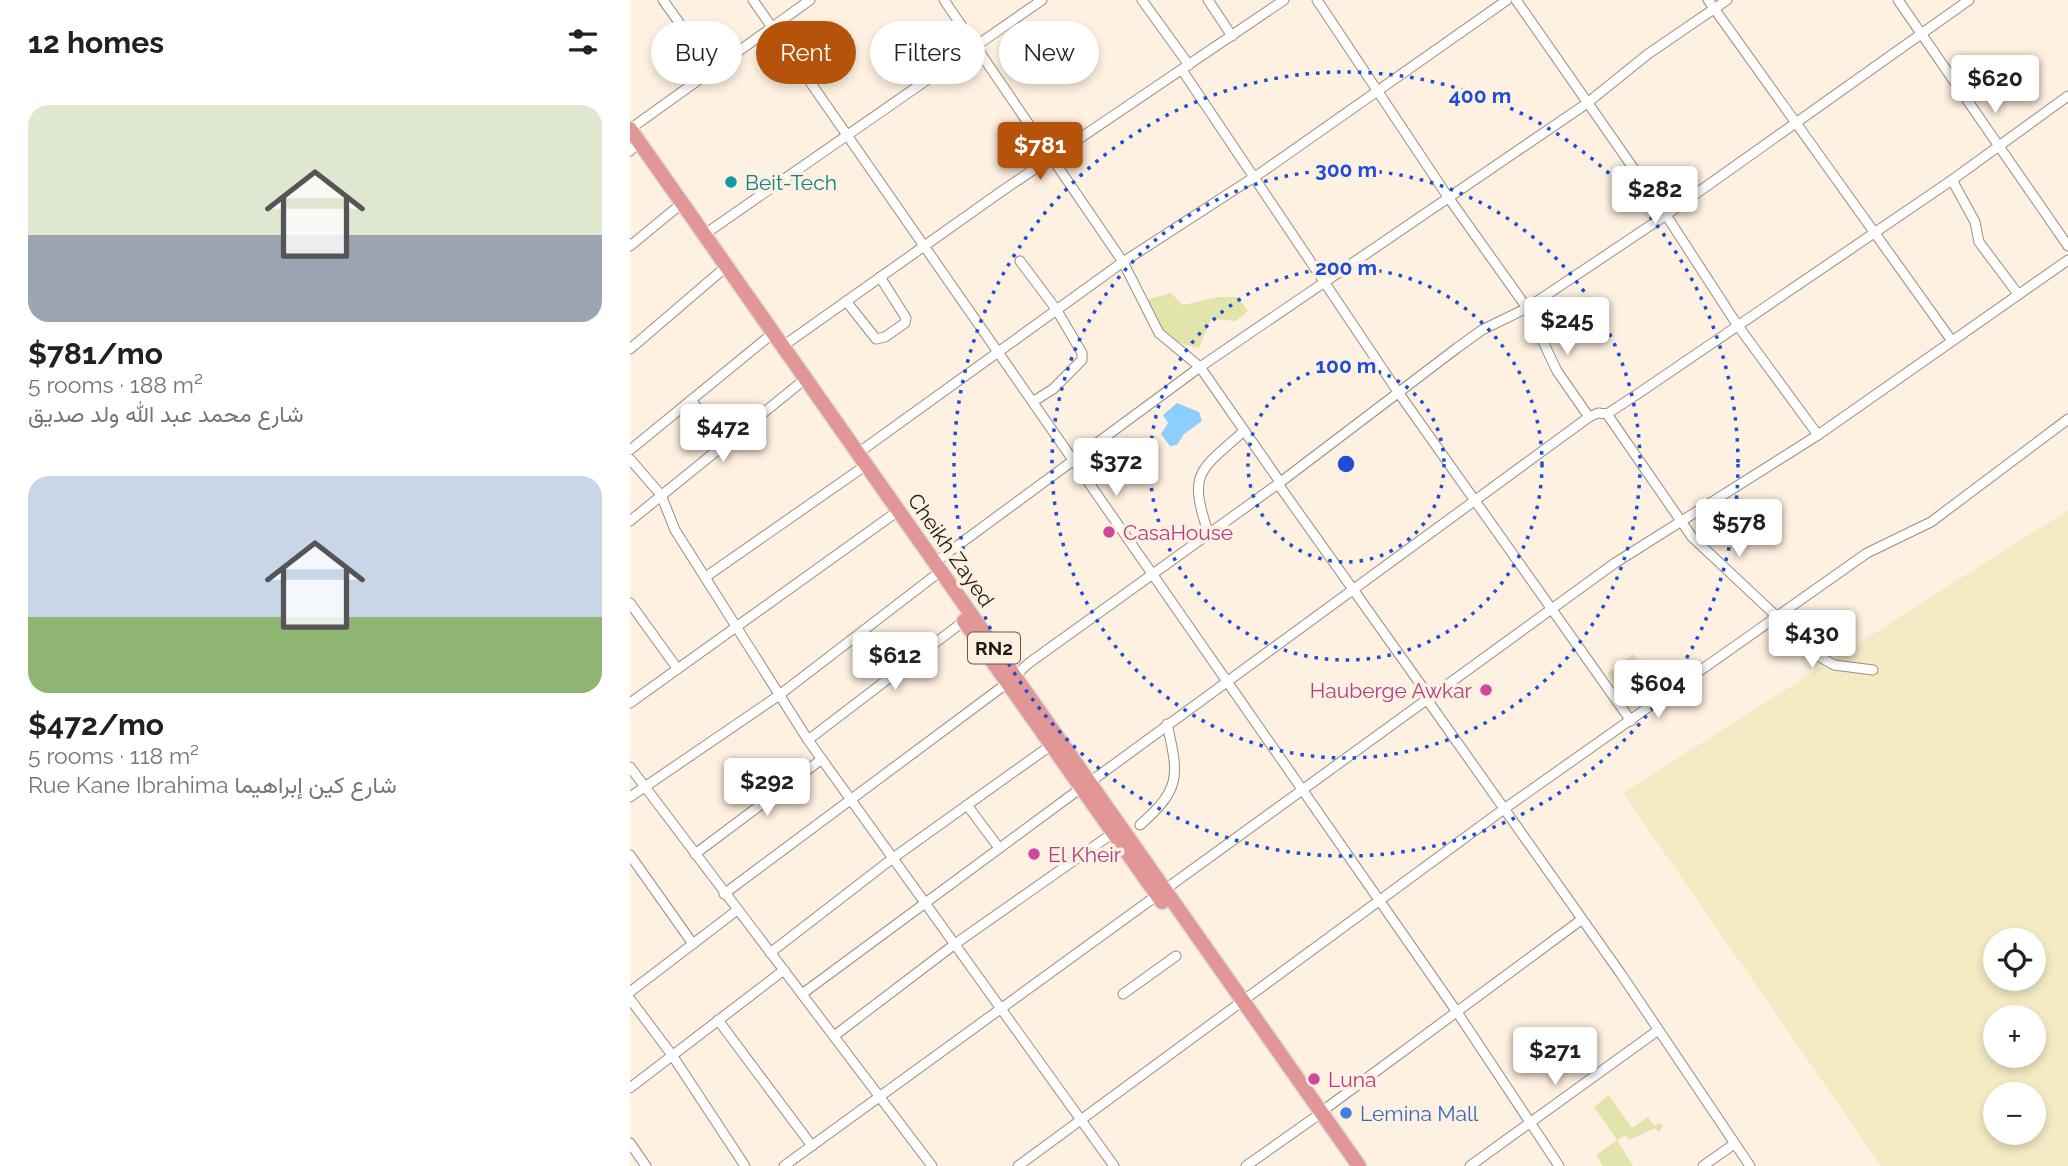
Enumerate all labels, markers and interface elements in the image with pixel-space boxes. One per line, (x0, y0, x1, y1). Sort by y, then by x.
chip: Buy (651, 21, 742, 84)
chip: Rent (756, 21, 856, 84)
chip: Filters (870, 21, 985, 84)
chip: New (999, 21, 1099, 84)
icon: filters (564, 23, 602, 61)
text: 12 homes (28, 25, 164, 60)
pin: $620 (1954, 55, 2036, 115)
text: $620 (1967, 64, 2023, 91)
text: 400 m (1449, 83, 1511, 108)
pin: $781 (999, 122, 1081, 182)
text: $781 (1014, 131, 1066, 158)
icon: home (252, 151, 378, 277)
text: 300 m (1315, 157, 1377, 182)
pin: $282 (1614, 166, 1696, 226)
place label: Beit-Tech (745, 170, 837, 195)
marker: Beit-Tech (723, 174, 739, 190)
text: $282 (1628, 175, 1682, 202)
text: 200 m (1315, 255, 1377, 280)
pin: $245 (1526, 298, 1608, 357)
text: $245 (1540, 306, 1594, 333)
text: $781/mo (28, 336, 163, 371)
text: 100 m (1316, 353, 1376, 378)
text: 5 rooms · 188 m² (28, 371, 203, 398)
text: شارع محمد عبد الله ولد صديق (28, 400, 304, 427)
pin: $472 (682, 405, 764, 464)
text: $472 (696, 413, 750, 440)
pin: $372 (1075, 438, 1157, 498)
text: $372 (1089, 447, 1143, 474)
centre of rings (1334, 452, 1358, 476)
street label: Cheikh Zayed (903, 488, 999, 612)
pin: $578 (1698, 500, 1780, 559)
text: $578 (1712, 508, 1766, 535)
place label: CasaHouse (1123, 520, 1233, 545)
icon: home (252, 522, 378, 648)
marker: CasaHouse (1101, 524, 1117, 540)
pin: $430 (1771, 610, 1853, 670)
text: $430 (1785, 619, 1839, 646)
pin: $612 (854, 632, 936, 692)
road number: RN2 (968, 632, 1020, 664)
text: $612 (869, 641, 921, 668)
pin: $604 (1617, 660, 1699, 720)
text: $604 (1630, 669, 1686, 696)
place label: Hauberge Awkar (1310, 678, 1473, 703)
marker: Hauberge Awkar (1478, 682, 1494, 698)
text: $472/mo (28, 707, 164, 742)
text: 5 rooms · 118 m² (28, 742, 199, 769)
pin: $292 (726, 758, 808, 818)
text: $292 (740, 767, 794, 794)
text: Rue Kane Ibrahima شارع كين إبراهيما (28, 771, 397, 798)
place label: El Kheir (1048, 842, 1122, 867)
marker: El Kheir (1026, 846, 1042, 862)
map controls (1983, 928, 2046, 1145)
button: locate (1983, 928, 2046, 991)
button: + (1983, 1005, 2046, 1068)
pin: $271 (1514, 1028, 1596, 1087)
text: $271 (1529, 1036, 1581, 1063)
place label: Luna (1328, 1067, 1376, 1092)
marker: Luna (1306, 1071, 1322, 1087)
button: − (1983, 1082, 2046, 1145)
place label: Lemina Mall (1360, 1101, 1479, 1126)
marker: Lemina Mall (1338, 1105, 1354, 1121)

